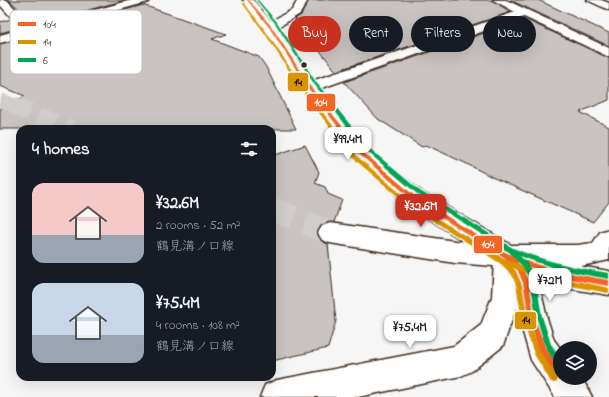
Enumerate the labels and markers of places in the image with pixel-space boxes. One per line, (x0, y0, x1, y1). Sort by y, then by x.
unlabelled marker (299, 60, 309, 70)
pin: ¥99.4M (315, 127, 381, 161)
pin: ¥32.6M (388, 194, 454, 228)
pin: ¥72M (526, 268, 574, 302)
pin: ¥75.4M (377, 315, 443, 349)

